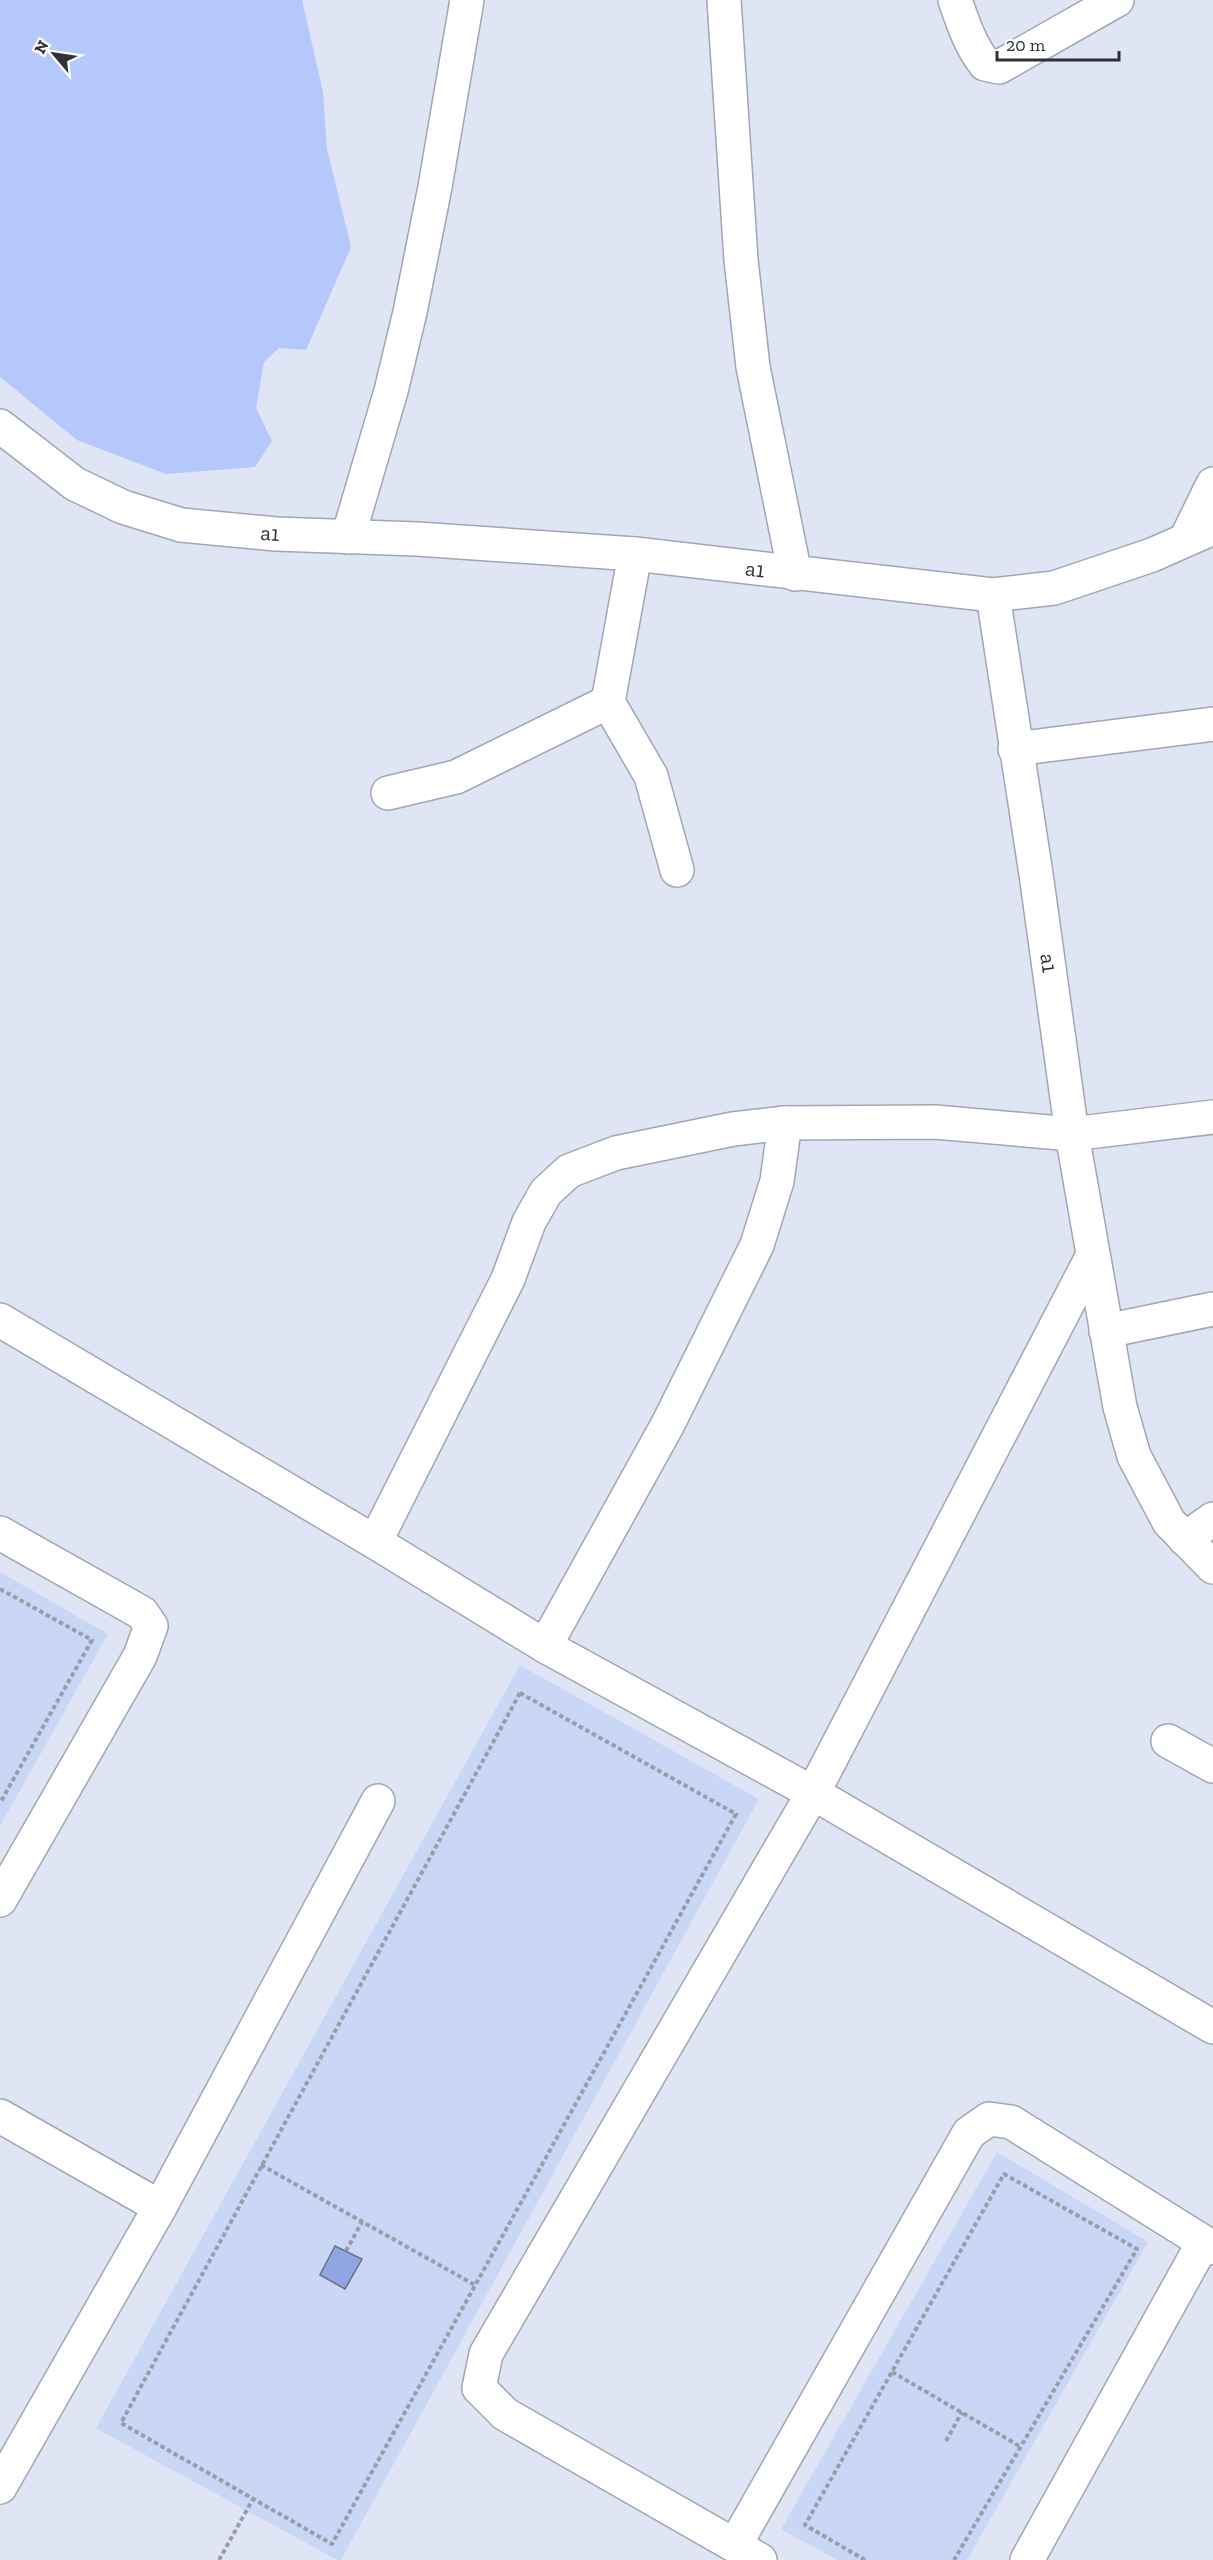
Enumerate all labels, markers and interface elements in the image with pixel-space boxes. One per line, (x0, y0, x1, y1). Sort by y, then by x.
north arrow (24, 24, 84, 84)
scale bar (997, 24, 1118, 62)
text: 20 m (1006, 34, 1046, 56)
text: N (30, 37, 53, 57)
street label: a1 (260, 519, 281, 547)
street label: a1 (744, 554, 767, 584)
street label: a1 (1034, 952, 1064, 975)

